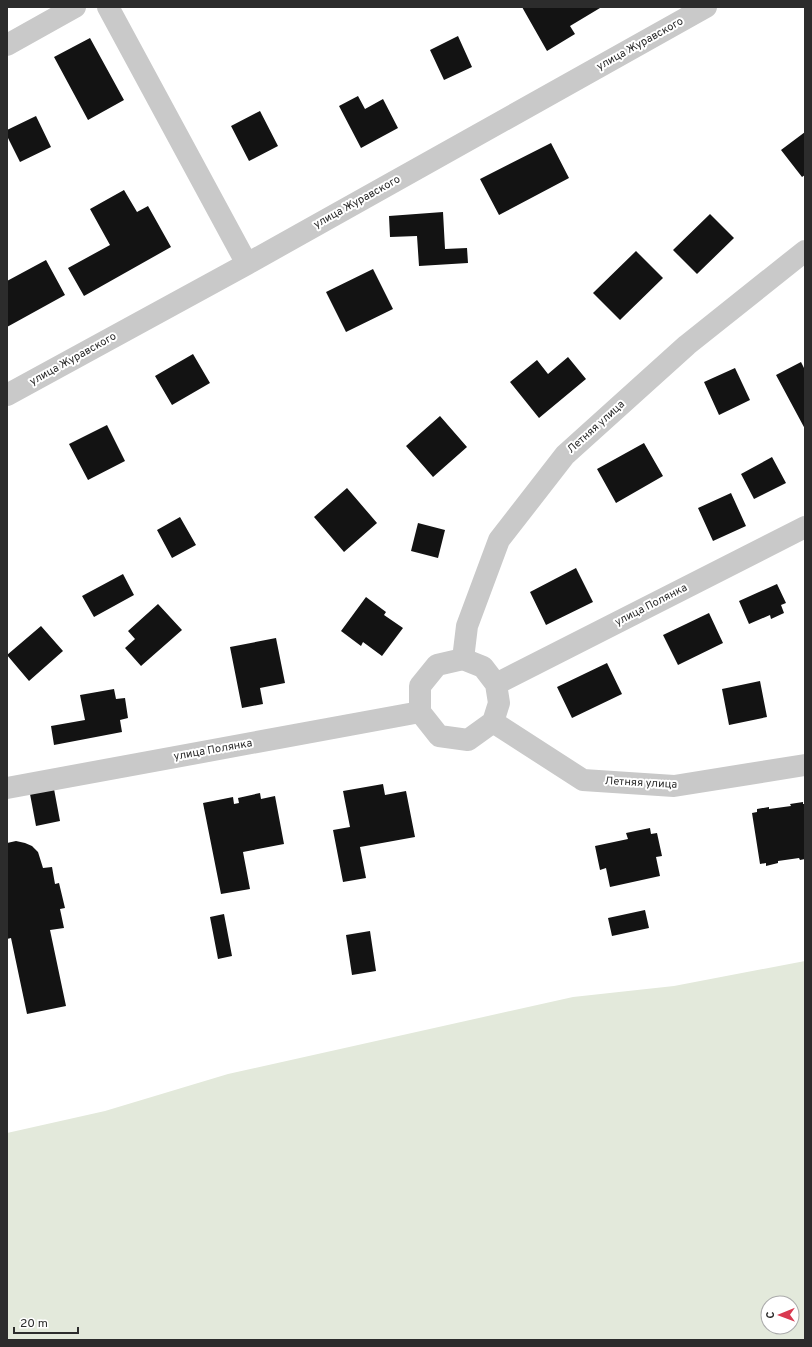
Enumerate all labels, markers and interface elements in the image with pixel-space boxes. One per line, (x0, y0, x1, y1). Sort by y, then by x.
street label: улица Журавского (594, 14, 686, 74)
street label: улица Журавского (311, 172, 403, 232)
street label: улица Журавского (27, 329, 119, 389)
street label: Летняя улица (564, 397, 628, 456)
street label: улица Полянка (612, 581, 690, 629)
street label: улица Полянка (173, 736, 254, 764)
street label: Летняя улица (604, 774, 678, 792)
north arrow (760, 1295, 800, 1335)
scale bar (14, 1309, 78, 1335)
text: С (764, 1312, 778, 1319)
text: 20 m (20, 1316, 48, 1332)

